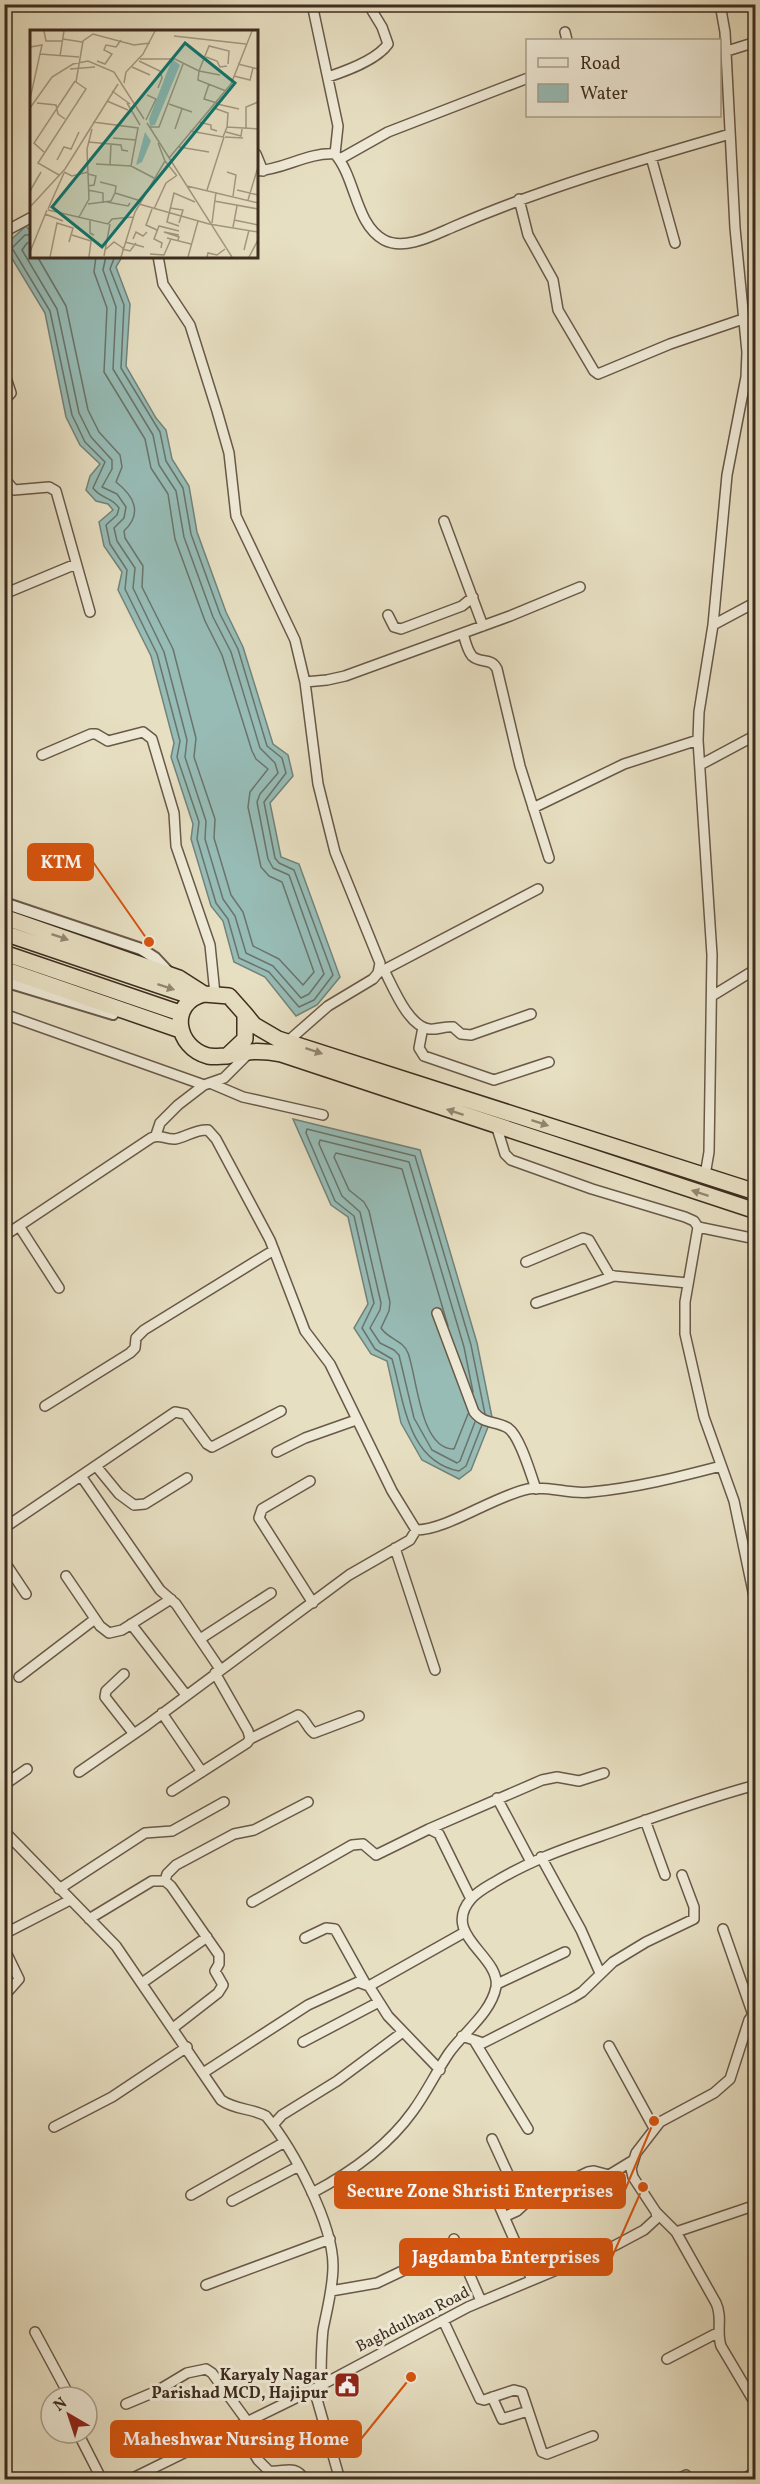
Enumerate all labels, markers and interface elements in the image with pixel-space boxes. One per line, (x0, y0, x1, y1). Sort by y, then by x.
inset map (30, 30, 258, 258)
legend (526, 39, 721, 117)
text: Road (580, 52, 621, 77)
text: Water (580, 82, 628, 107)
callout: KTM (28, 844, 93, 880)
text: KTM (40, 851, 82, 876)
one-way arrow (51, 932, 69, 942)
one-way arrow (157, 982, 175, 992)
one-way arrow (305, 1047, 323, 1056)
one-way arrow (446, 1106, 464, 1116)
one-way arrow (531, 1118, 549, 1128)
one-way arrow (691, 1187, 709, 1197)
callout: Secure Zone Shristi Enterprises (335, 2172, 625, 2208)
text: Secure Zone Shristi Enterprises (347, 2180, 613, 2205)
callout: Jagdamba Enterprises (400, 2239, 612, 2275)
text: Jagdamba Enterprises (411, 2246, 600, 2271)
street label: Baghdulhan Road (352, 2282, 474, 2358)
place label: Karyaly Nagar Parishad MCD, Hajipur (151, 2365, 328, 2405)
public building icon: Karyaly Nagar Parishad MCD, Hajipur (332, 2370, 362, 2400)
north arrow (39, 2385, 99, 2445)
text: N (49, 2392, 73, 2417)
callout: Maheshwar Nursing Home (111, 2421, 361, 2457)
text: Maheshwar Nursing Home (123, 2428, 349, 2453)

